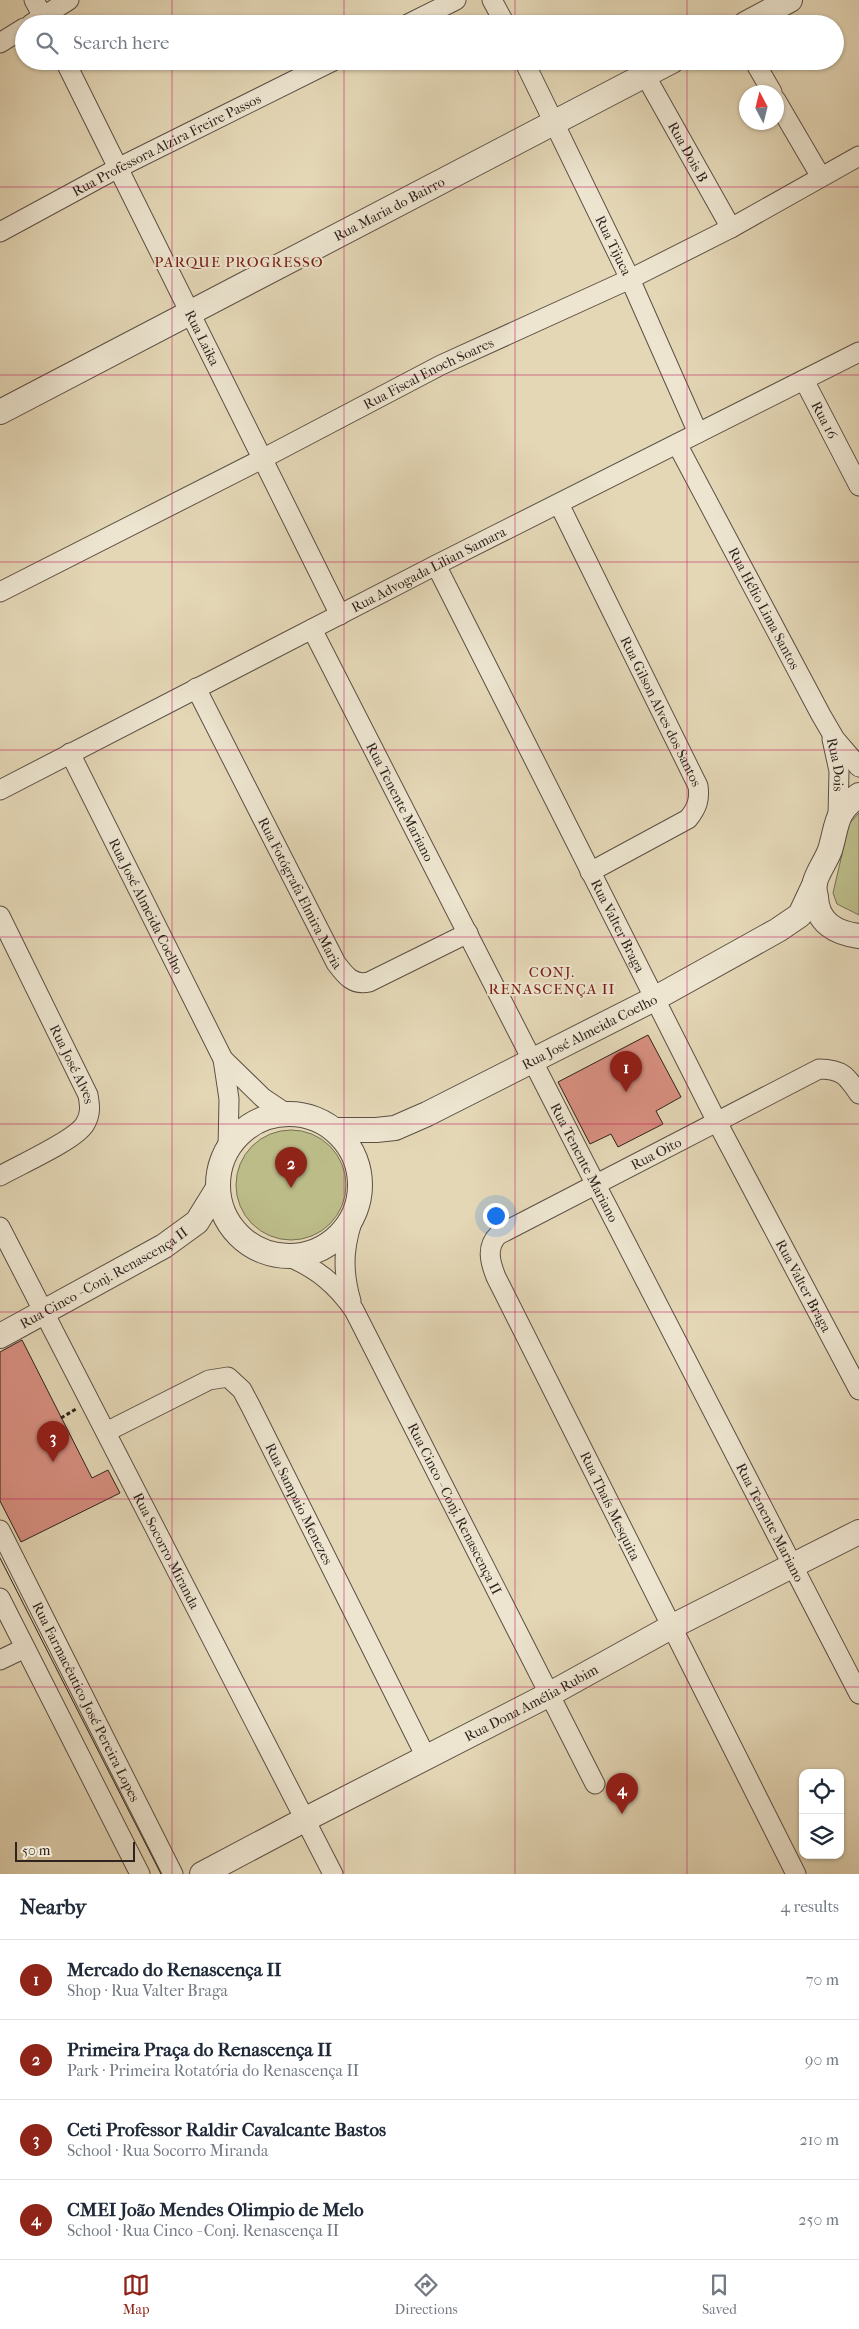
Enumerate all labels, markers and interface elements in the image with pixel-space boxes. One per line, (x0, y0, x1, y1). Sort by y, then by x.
search box (15, 15, 844, 70)
icon: search (33, 29, 61, 57)
text: Search here (73, 32, 169, 54)
north arrow (739, 85, 784, 130)
street label: Rua Professora Alzira Freire Passos (69, 90, 264, 200)
street label: Rua Dois B (664, 119, 712, 185)
street label: Rua Maria do Bairro (331, 173, 447, 245)
street label: Rua Tijuca (592, 213, 636, 279)
district label: PARQUE PROGRESSO (154, 253, 324, 271)
street label: Rua Laika (181, 307, 224, 369)
street label: Rua Fiscal Enoch Soares (360, 334, 496, 413)
street label: Rua 16 (808, 398, 842, 442)
street label: Rua Advogada Lilian Samara (348, 523, 509, 616)
street label: Rua Hélio Lima Santos (725, 544, 804, 672)
street label: Rua Gilson Alves dos Santos (617, 633, 705, 789)
street label: Rua Dois (823, 736, 848, 792)
street label: Rua Tenente Mariano (363, 739, 438, 864)
street label: Rua Fotógrafa Elmira Maria (255, 814, 346, 973)
street label: Rua José Almeida Coelho (105, 835, 188, 977)
street label: Rua Valter Braga (587, 876, 649, 976)
district label: CONJ. RENASCENÇA II (489, 963, 615, 998)
street label: Rua José Almeida Coelho (519, 990, 660, 1073)
street label: Rua José Alves (46, 1022, 98, 1105)
pin: 1 (610, 1051, 642, 1092)
street label: Rua Tenente Mariano (547, 1100, 622, 1225)
street label: Rua Oito (628, 1133, 684, 1173)
pin: 2 (275, 1147, 307, 1188)
your location (483, 1203, 509, 1229)
street label: Rua Cinco - Conj. Renascença II (17, 1223, 191, 1332)
street label: Rua Valter Braga (772, 1236, 835, 1335)
street label: Rua Cinco - Conj. Renascença II (404, 1420, 506, 1598)
pin: 3 (37, 1421, 69, 1462)
street label: Rua Sampaio Menezes (262, 1440, 337, 1567)
street label: Rua Thaís Mesquita (576, 1449, 644, 1564)
street label: Rua Tenente Mariano (733, 1460, 808, 1585)
street label: Rua Socorro Miranda (130, 1490, 204, 1612)
street label: Rua Farmacêutico José Pereira Lopes (29, 1599, 144, 1804)
street label: Rua Dona Amélia Rubim (461, 1660, 601, 1745)
map controls (799, 1769, 844, 1859)
button: locate (799, 1769, 844, 1814)
pin: 4 (606, 1773, 638, 1814)
button: layers (799, 1814, 844, 1859)
scale bar (15, 1839, 135, 1862)
text: 50 m (22, 1842, 50, 1859)
text: Nearby (20, 1895, 86, 1919)
text: 4 results (781, 1897, 839, 1916)
text: Mercado do Renascença II (67, 1959, 281, 1981)
text: 1 (33, 1970, 39, 1989)
text: 70 m (806, 1970, 839, 1989)
text: Shop · Rua Valter Braga (67, 1981, 228, 2000)
text: Primeira Praça do Renascença II (67, 2039, 332, 2061)
text: 2 (32, 2050, 40, 2069)
text: 90 m (805, 2050, 839, 2069)
text: Park · Primeira Rotatória do Renascença II (67, 2061, 359, 2080)
text: Ceti Professor Raldir Cavalcante Bastos (67, 2119, 386, 2141)
text: 3 (33, 2130, 39, 2149)
text: 210 m (800, 2130, 839, 2149)
text: School · Rua Socorro Miranda (67, 2141, 268, 2160)
text: CMEI João Mendes Olimpio de Melo (67, 2199, 364, 2221)
text: 4 (31, 2210, 41, 2229)
text: 250 m (798, 2210, 839, 2229)
text: School · Rua Cinco - Conj. Renascença II (67, 2221, 339, 2240)
tab: Map (122, 2271, 150, 2318)
tab: Directions (395, 2271, 458, 2318)
tab: Saved (702, 2271, 737, 2318)

